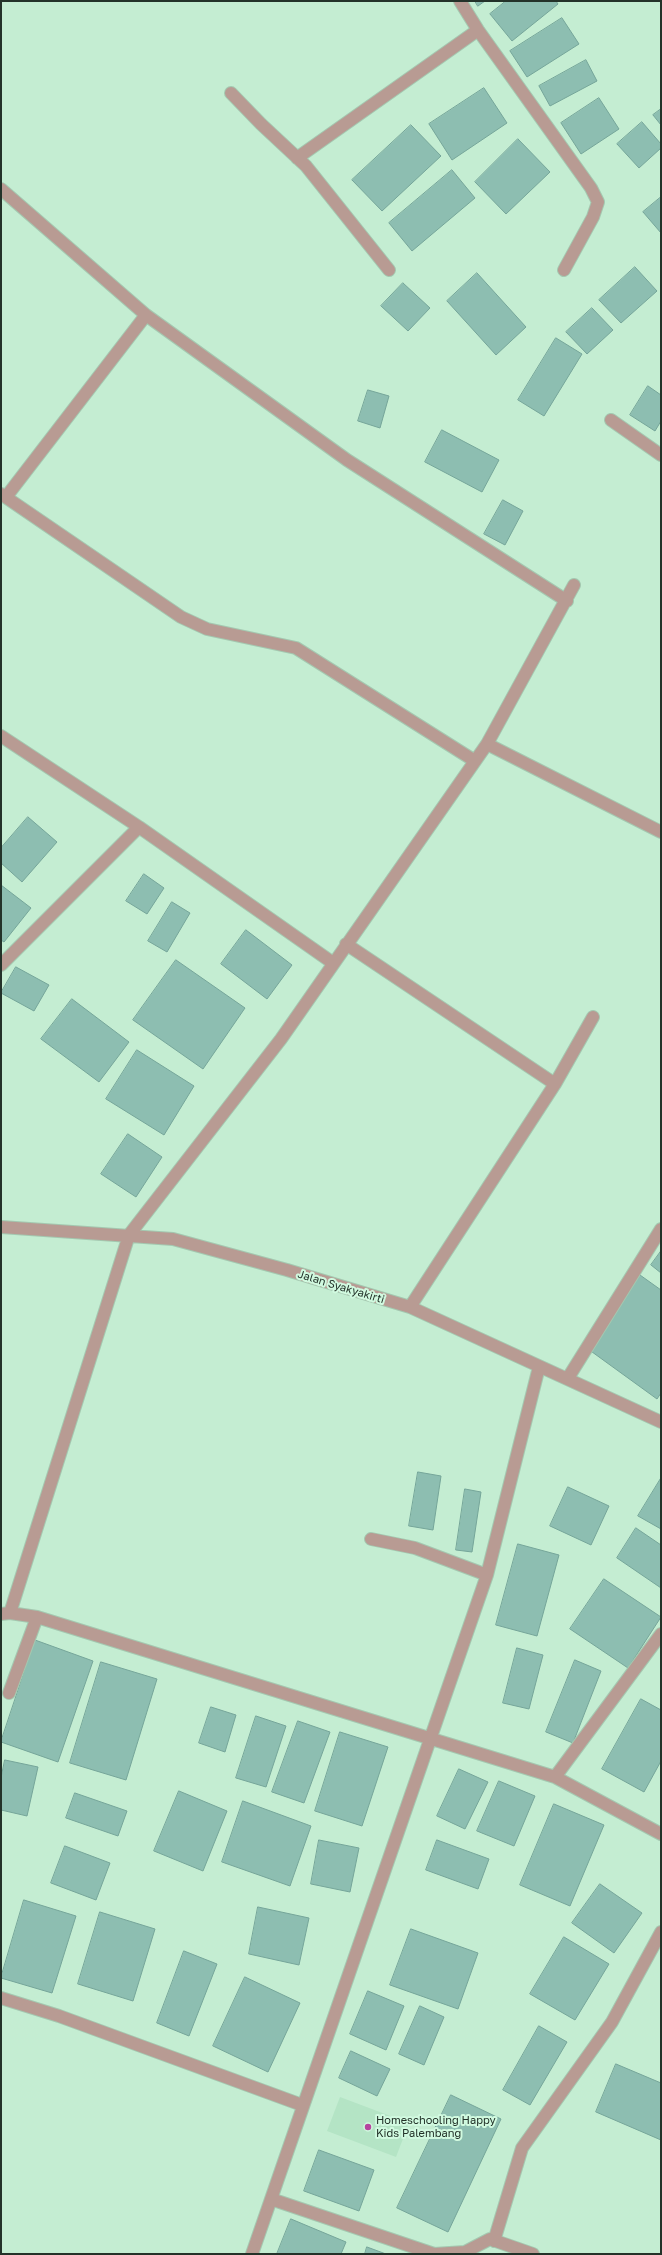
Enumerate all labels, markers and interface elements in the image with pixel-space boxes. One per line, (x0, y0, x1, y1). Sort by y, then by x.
street label: Jalan Syakyakirti (296, 1268, 386, 1306)
place label: Homeschooling Happy Kids Palembang (376, 2114, 496, 2140)
marker: Homeschooling Happy Kids Palembang (363, 2122, 373, 2132)

